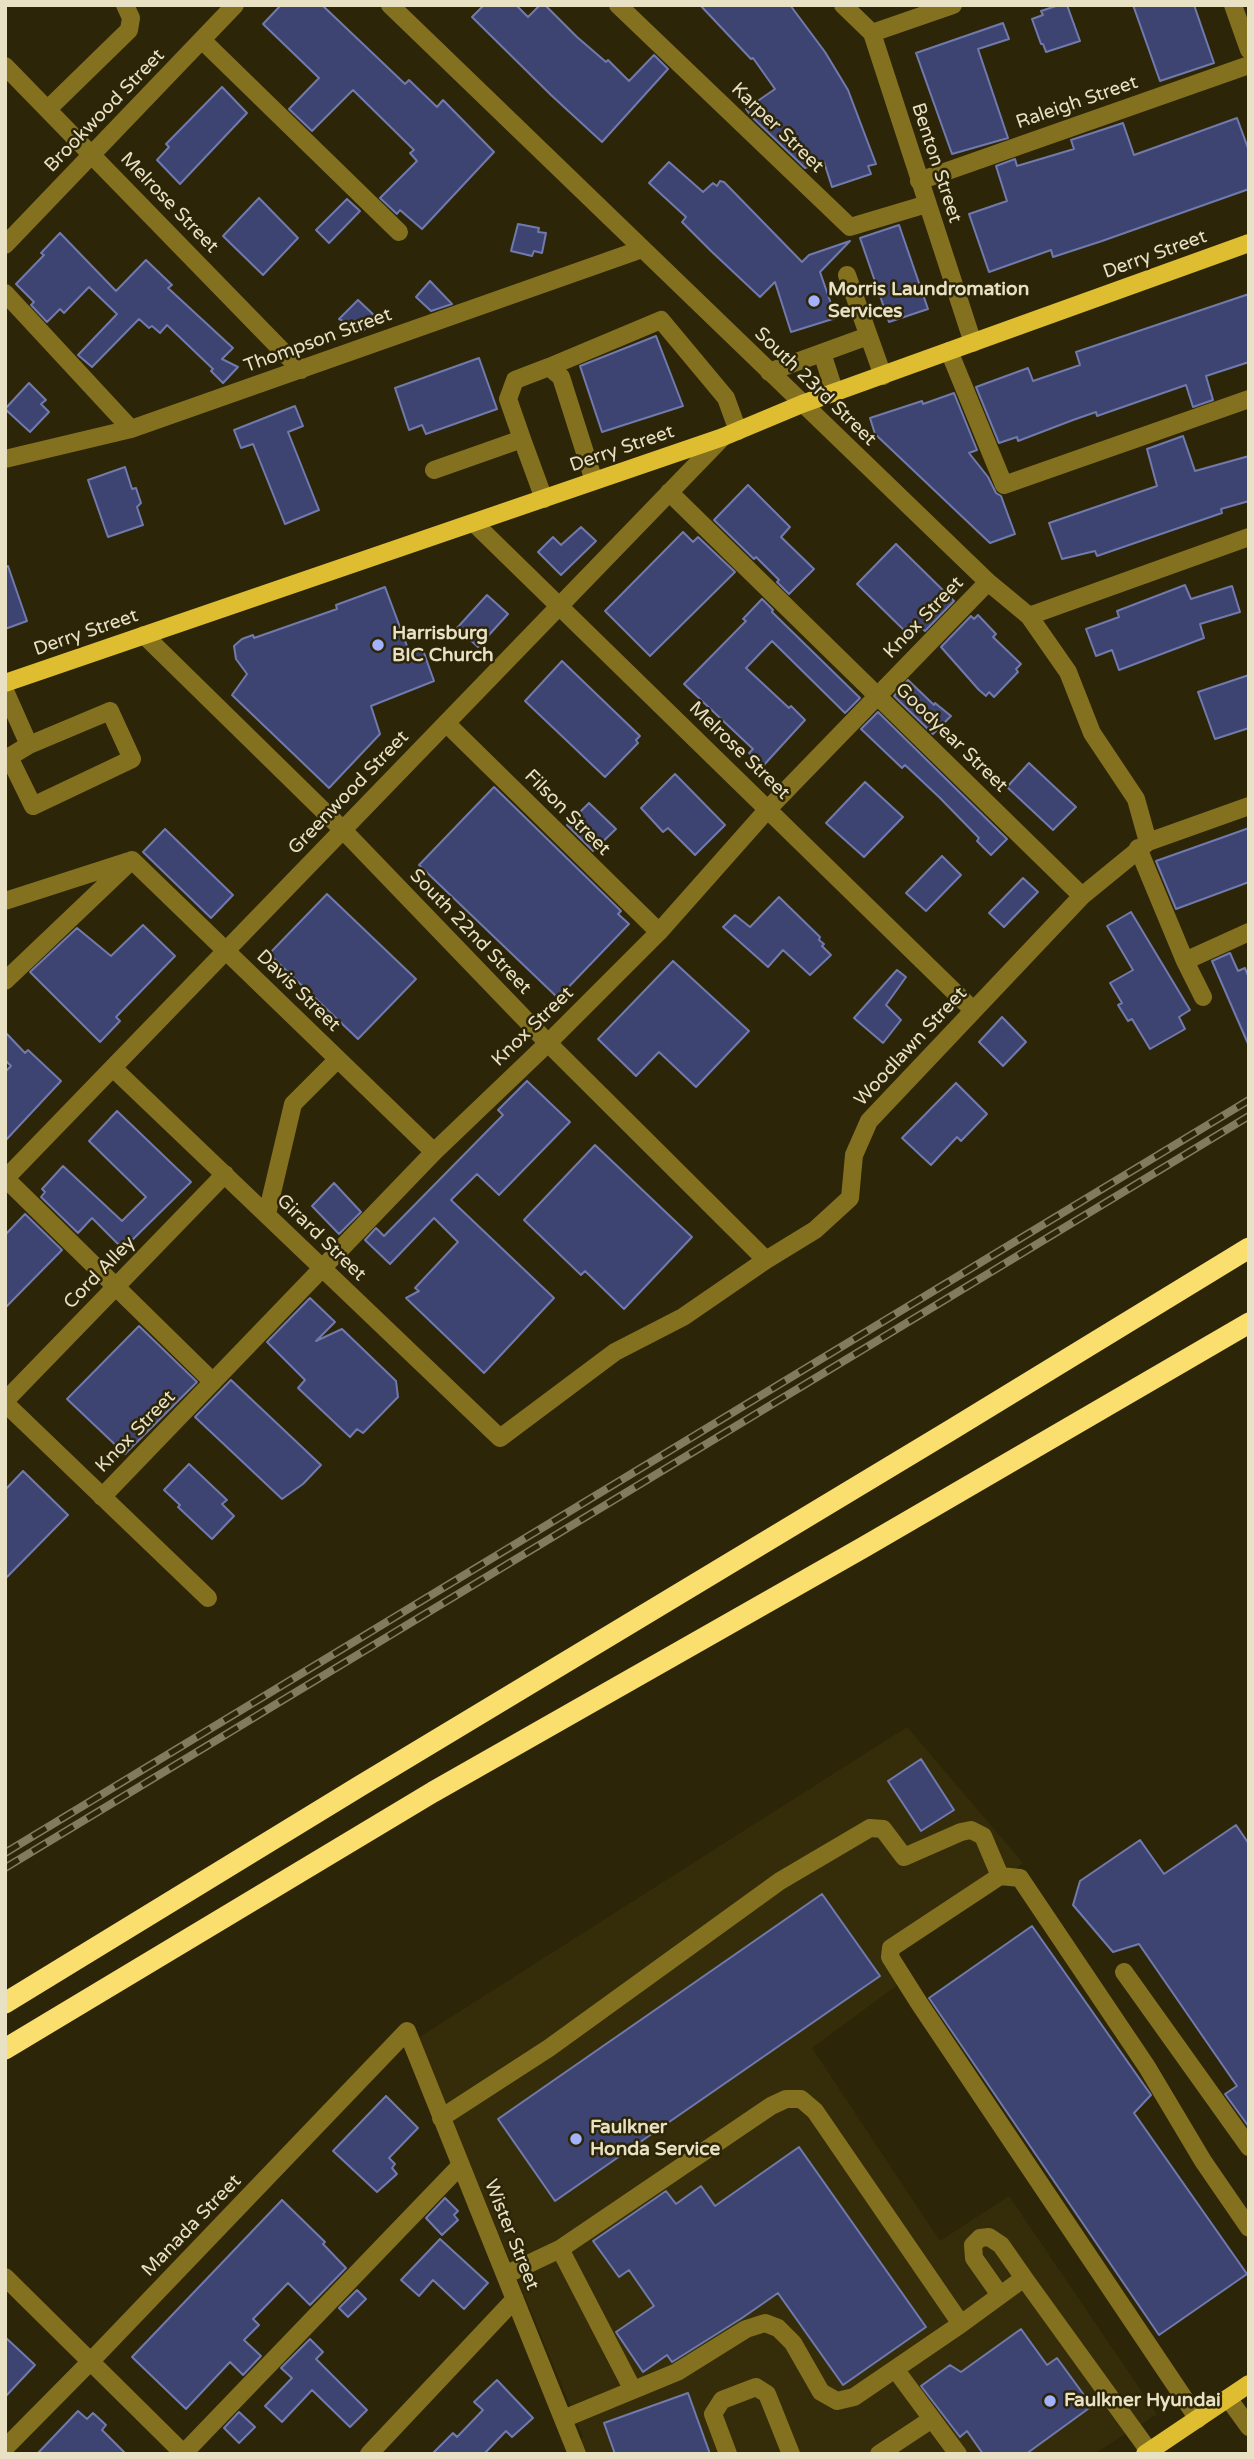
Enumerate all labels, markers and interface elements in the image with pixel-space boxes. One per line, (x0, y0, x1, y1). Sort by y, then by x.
street label: Brookwood Street (40, 45, 170, 177)
street label: Raleigh Street (1013, 72, 1141, 134)
street label: Karper Street (726, 78, 828, 178)
street label: Benton Street (906, 100, 966, 226)
street label: Melrose Street (115, 148, 223, 258)
street label: Derry Street (1100, 226, 1210, 284)
place label: Morris Laundromation Services (828, 279, 1029, 323)
marker: Morris Laundromation Services (806, 293, 822, 309)
street label: Thompson Street (241, 304, 395, 378)
street label: South 23rd Street (749, 323, 881, 451)
street label: Derry Street (567, 421, 677, 477)
street label: Knox Street (879, 572, 969, 664)
street label: Derry Street (31, 605, 141, 661)
place label: Harrisburg BIC Church (392, 623, 494, 667)
marker: Harrisburg BIC Church (370, 637, 386, 653)
street label: Goodyear Street (890, 679, 1012, 797)
street label: Melrose Street (684, 697, 794, 805)
street label: Greenwood Street (284, 726, 414, 860)
street label: Filson Street (519, 765, 615, 861)
street label: South 22nd Street (404, 865, 536, 999)
street label: Davis Street (251, 945, 345, 1037)
street label: Knox Street (487, 982, 579, 1072)
street label: Woodlawn Street (850, 983, 972, 1111)
street label: Girard Street (272, 1190, 370, 1286)
street label: Cord Alley (60, 1232, 140, 1314)
street label: Knox Street (91, 1386, 181, 1478)
place label: Faulkner Honda Service (590, 2117, 720, 2161)
marker: Faulkner Honda Service (568, 2131, 584, 2147)
street label: Manada Street (138, 2170, 246, 2282)
street label: Wister Street (478, 2176, 544, 2294)
place label: Faulkner Hyundai (1064, 2390, 1221, 2412)
marker: Faulkner Hyundai (1042, 2393, 1058, 2409)

